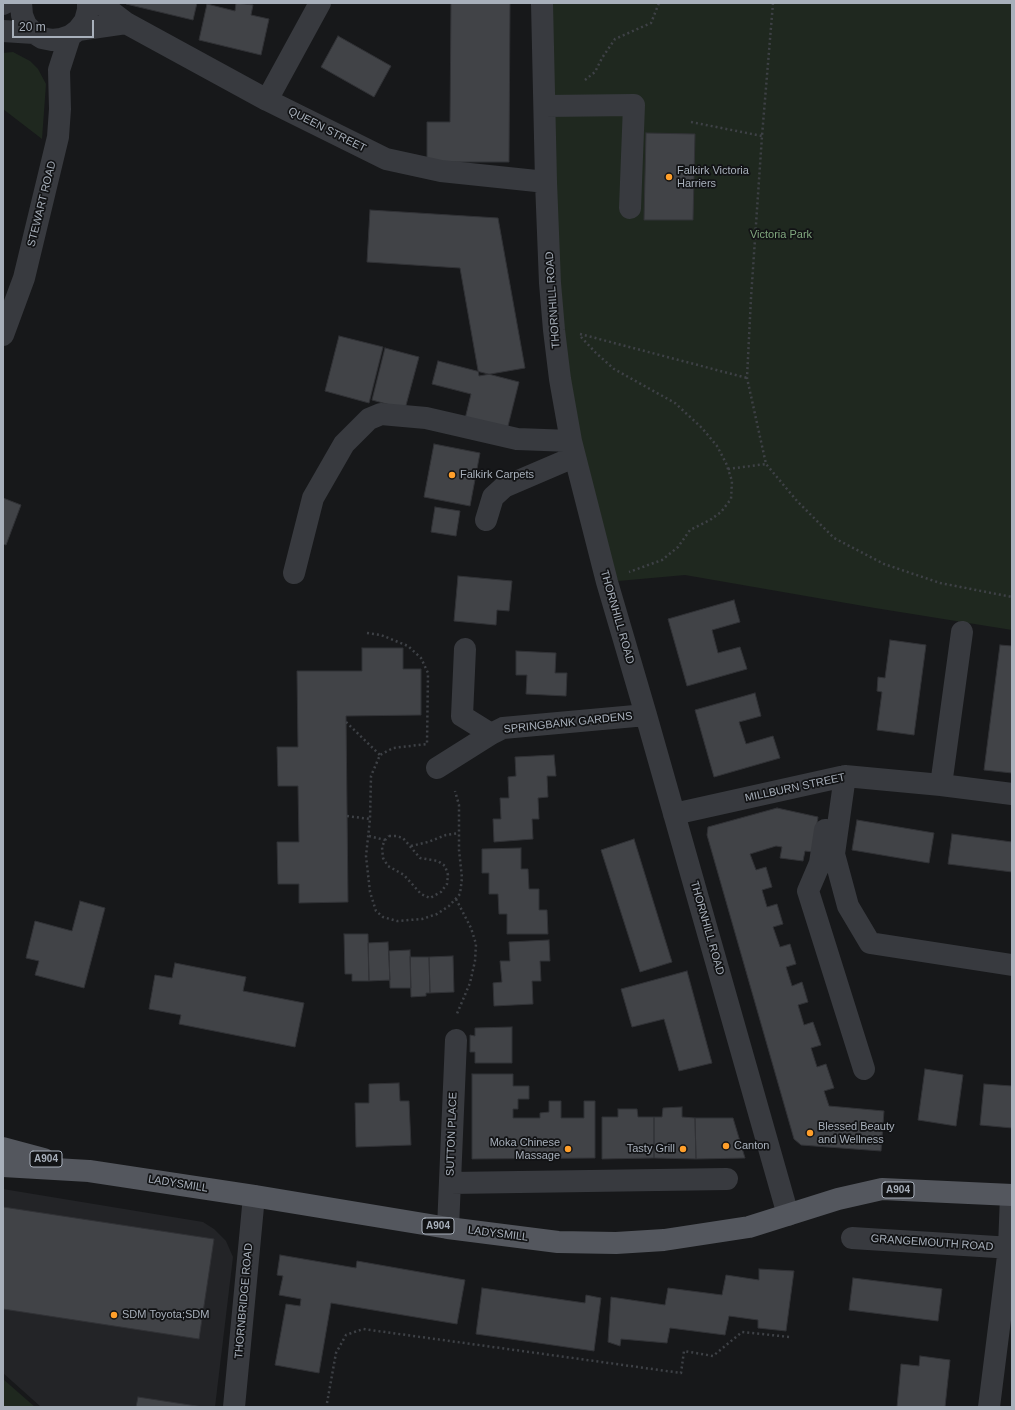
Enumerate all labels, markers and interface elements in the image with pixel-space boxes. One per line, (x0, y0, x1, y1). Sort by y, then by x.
scale bar (14, 12, 96, 38)
text: 20 m (19, 20, 46, 34)
street label: QUEEN STREET (286, 105, 368, 155)
street label: STEWART ROAD (25, 160, 59, 248)
place label: Falkirk Victoria Harriers (677, 164, 749, 190)
marker: Falkirk Victoria Harriers (664, 172, 674, 182)
park label: Victoria Park (750, 228, 812, 242)
street label: THORNHILL ROAD (543, 251, 563, 349)
place label: Falkirk Carpets (460, 468, 534, 482)
marker: Falkirk Carpets (447, 470, 457, 480)
street label: THORNHILL ROAD (597, 568, 637, 666)
street label: SPRINGBANK GARDENS (503, 710, 633, 736)
street label: MILLBURN STREET (744, 771, 846, 805)
street label: THORNHILL ROAD (687, 879, 727, 977)
street label: SUTTON PLACE (444, 1092, 460, 1176)
place label: Blessed Beauty and Wellness (818, 1120, 894, 1146)
marker: Blessed Beauty and Wellness (805, 1128, 815, 1138)
place label: Moka Chinese Massage (490, 1136, 560, 1162)
place label: Canton (734, 1139, 769, 1153)
marker: Canton (721, 1141, 731, 1151)
place label: Tasty Grill (627, 1142, 675, 1156)
marker: Moka Chinese Massage (563, 1144, 573, 1154)
marker: Tasty Grill (678, 1144, 688, 1154)
road number: A904 (30, 1151, 62, 1167)
street label: LADYSMILL (147, 1173, 209, 1195)
road number: A904 (882, 1182, 914, 1198)
road number: A904 (422, 1218, 454, 1234)
street label: LADYSMILL (467, 1224, 529, 1244)
street label: GRANGEMOUTH ROAD (870, 1232, 994, 1254)
street label: THORNBRIDGE ROAD (232, 1243, 256, 1359)
place label: SDM Toyota;SDM (122, 1308, 209, 1322)
marker: SDM Toyota;SDM (109, 1310, 119, 1320)

